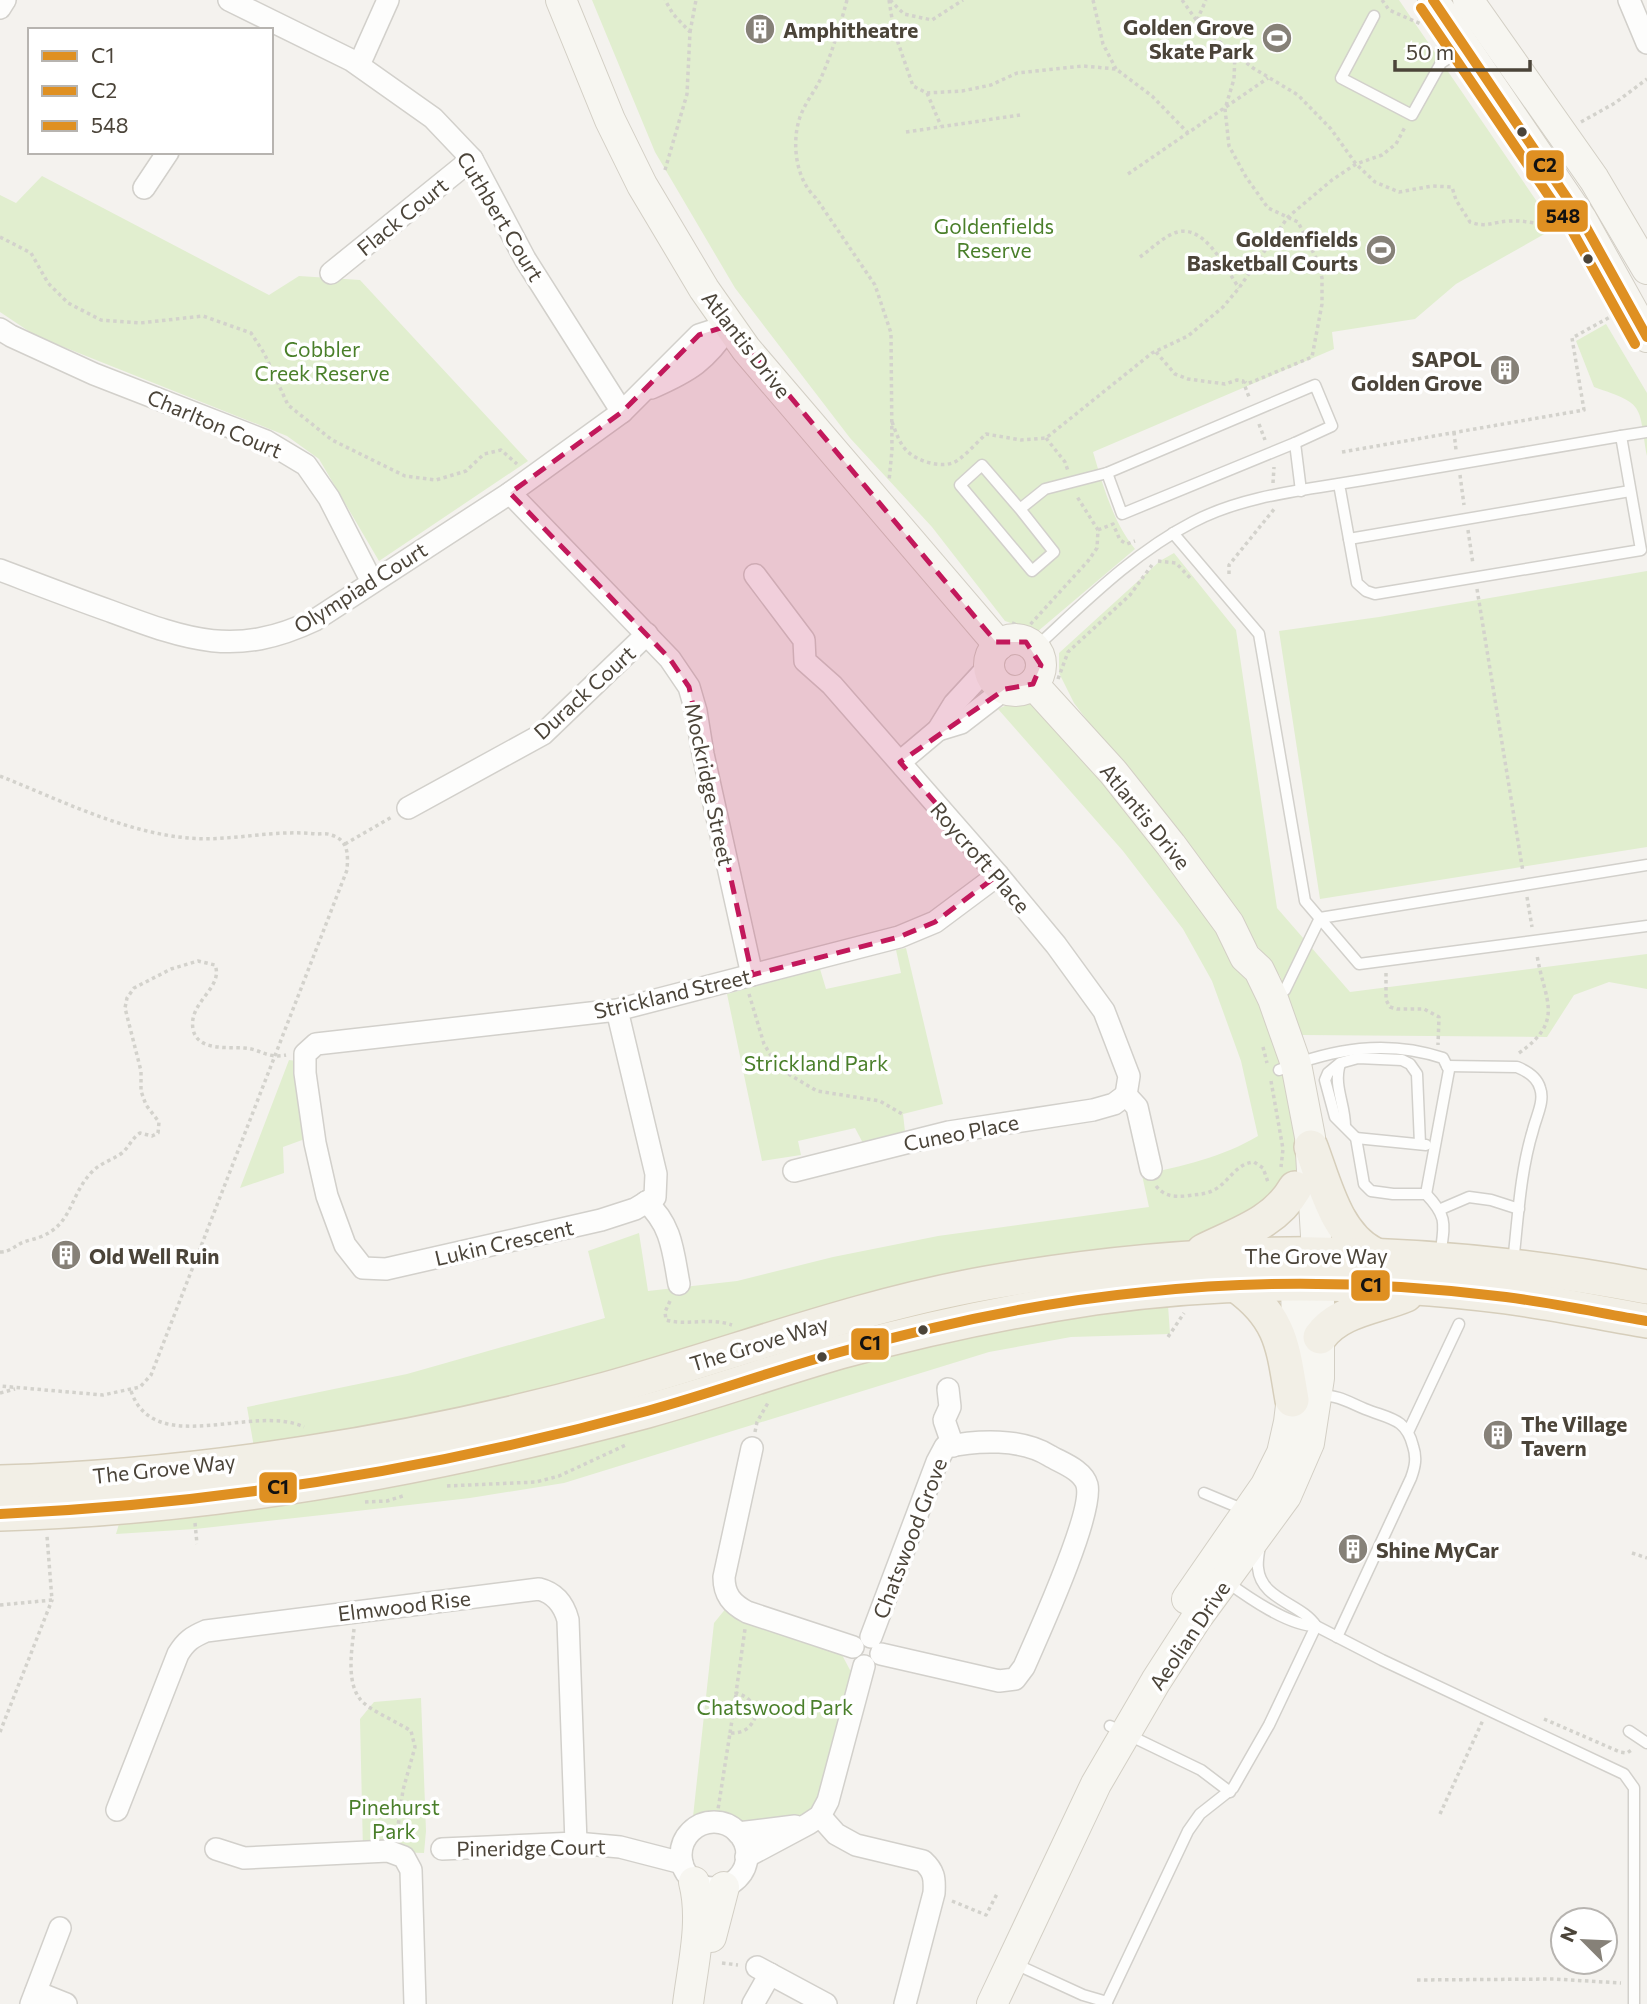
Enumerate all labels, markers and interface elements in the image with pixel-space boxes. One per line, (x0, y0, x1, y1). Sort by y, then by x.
building icon: Amphitheatre (743, 12, 777, 46)
place label: Golden Grove Skate Park (1123, 14, 1254, 63)
place label: Amphitheatre (783, 17, 918, 42)
sports icon: Golden Grove Skate Park (1260, 21, 1294, 55)
legend (28, 28, 273, 154)
scale bar (1395, 28, 1530, 72)
text: 50 m (1406, 39, 1454, 64)
text: C1 (91, 42, 114, 67)
text: C2 (91, 77, 117, 102)
text: 548 (91, 112, 128, 137)
unlabelled marker (1515, 125, 1529, 139)
street label: Cuthbert Court (452, 147, 550, 285)
line badge: C2 (1525, 149, 1565, 182)
text: C2 (1533, 153, 1557, 176)
street label: Flack Court (351, 172, 453, 260)
line badge: 548 (1536, 199, 1589, 233)
text: 548 (1546, 204, 1580, 227)
park label: Goldenfields Reserve (934, 213, 1054, 262)
place label: Goldenfields Basketball Courts (1187, 226, 1358, 275)
sports icon: Goldenfields Basketball Courts (1364, 233, 1398, 267)
unlabelled marker (1581, 252, 1595, 266)
street label: Atlantis Drive (697, 286, 797, 402)
park label: Cobbler Creek Reserve (255, 336, 389, 385)
place label: SAPOL Golden Grove (1351, 346, 1482, 395)
building icon: SAPOL Golden Grove (1488, 353, 1522, 387)
street label: Charlton Court (144, 383, 286, 463)
street label: Olympiad Court (289, 536, 431, 638)
street label: Durack Court (528, 640, 640, 744)
street label: Mockridge Street (681, 700, 739, 868)
street label: Atlantis Drive (1096, 758, 1196, 874)
street label: Roycroft Place (926, 796, 1036, 918)
street label: Strickland Street (591, 963, 753, 1023)
park label: Strickland Park (744, 1050, 888, 1075)
street label: Cuneo Place (901, 1109, 1021, 1155)
street label: Lukin Crescent (432, 1214, 576, 1270)
building icon: Old Well Ruin (49, 1238, 83, 1272)
place label: Old Well Ruin (89, 1243, 219, 1268)
street label: The Grove Way (1244, 1243, 1388, 1268)
line badge: C1 (1350, 1269, 1391, 1302)
text: C1 (1360, 1273, 1382, 1296)
street label: The Grove Way (687, 1310, 831, 1376)
unlabelled marker (916, 1323, 930, 1337)
line badge: C1 (850, 1327, 890, 1361)
text: C1 (859, 1331, 881, 1354)
unlabelled marker (815, 1350, 829, 1364)
place label: The Village Tavern (1521, 1411, 1627, 1460)
building icon: The Village Tavern (1481, 1418, 1515, 1452)
street label: The Grove Way (91, 1448, 237, 1488)
street label: Chatswood Grove (867, 1454, 951, 1622)
line badge: C1 (258, 1471, 298, 1504)
text: C1 (267, 1475, 289, 1498)
building icon: Shine MyCar (1336, 1532, 1370, 1566)
place label: Shine MyCar (1376, 1537, 1499, 1562)
street label: Aeolian Drive (1143, 1576, 1235, 1694)
street label: Elmwood Rise (336, 1584, 472, 1626)
park label: Chatswood Park (697, 1694, 853, 1719)
park label: Pinehurst Park (348, 1794, 440, 1843)
street label: Pineridge Court (456, 1833, 606, 1861)
north arrow (1549, 1906, 1619, 1976)
text: N (1555, 1923, 1581, 1945)

